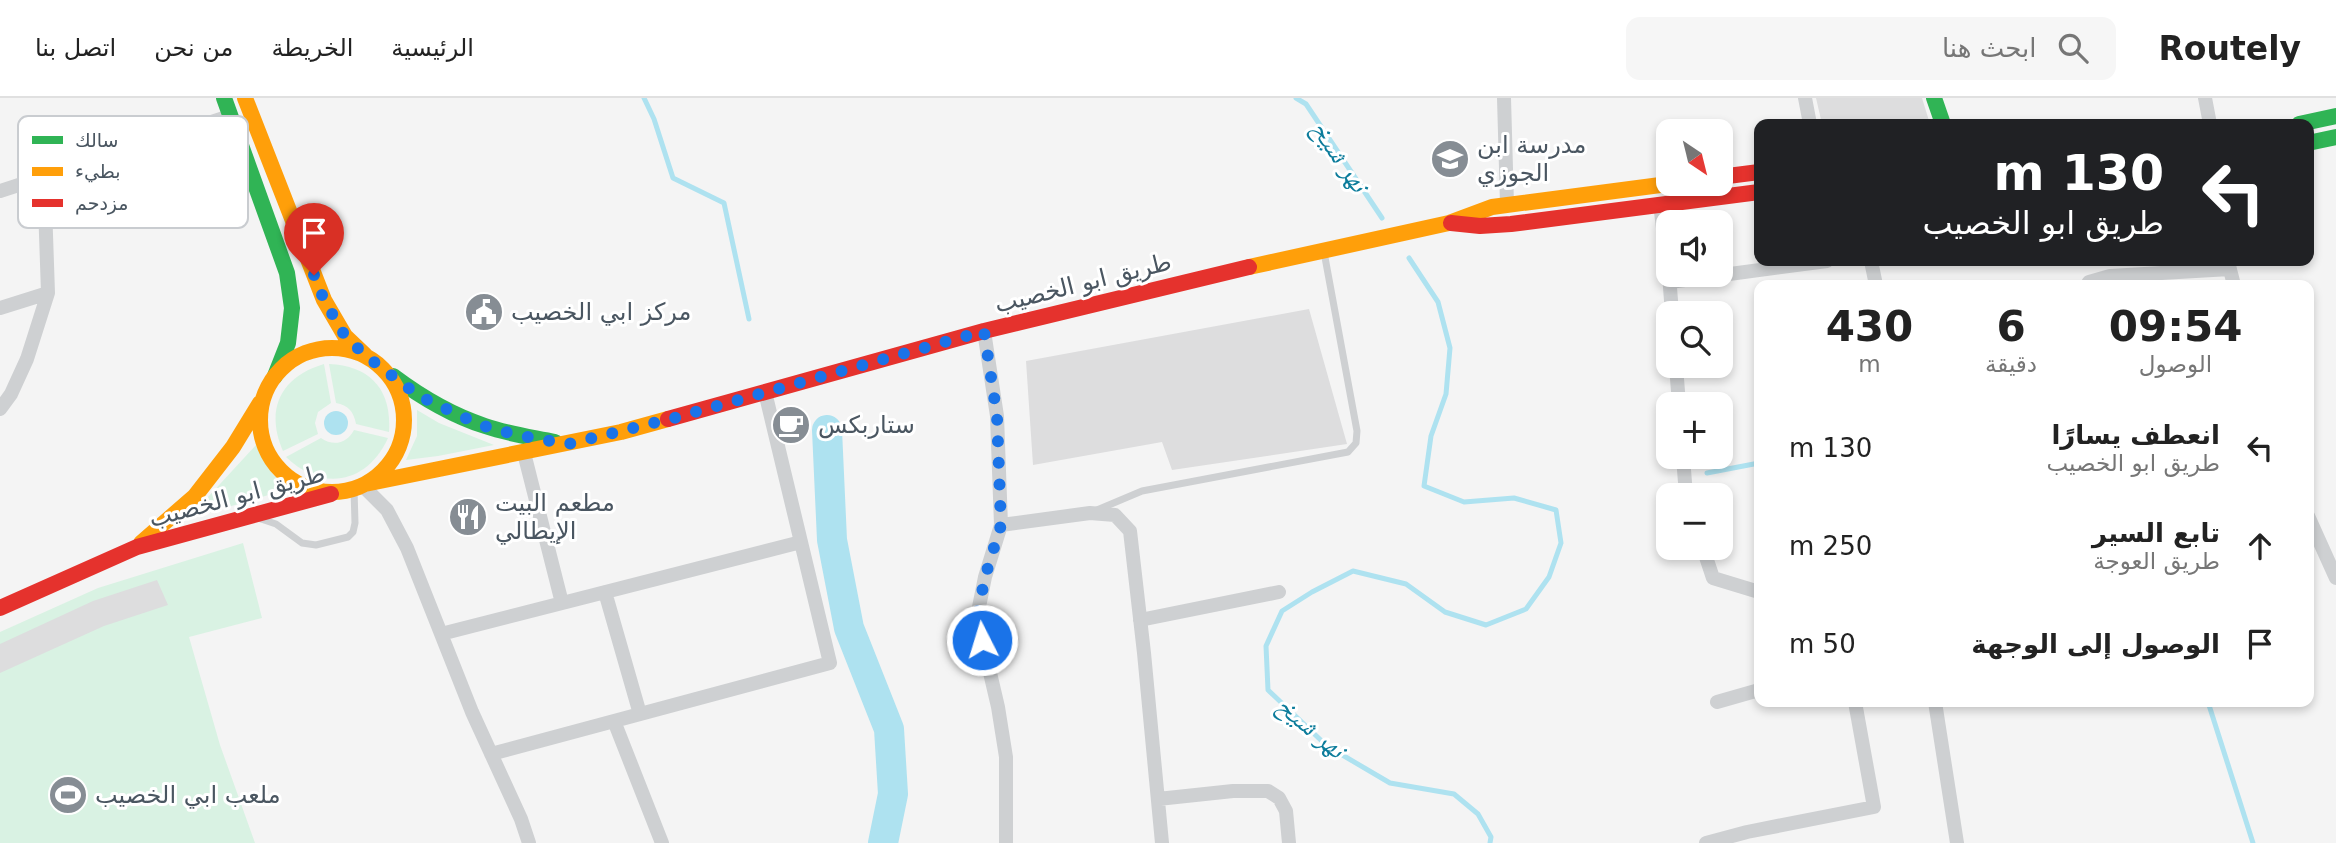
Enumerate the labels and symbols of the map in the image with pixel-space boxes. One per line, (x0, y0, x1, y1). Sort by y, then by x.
water label: نهر شيخ (1304, 115, 1377, 201)
legend (18, 116, 248, 228)
north arrow (1656, 119, 1732, 196)
text: سالك (75, 129, 119, 151)
place label: مدرسة ابن الجوزي (1477, 131, 1586, 187)
school or university icon: مدرسة ابن الجوزي (1429, 138, 1471, 180)
text: بطيء (75, 160, 121, 183)
text: مزدحم (75, 192, 129, 215)
pin (284, 203, 344, 275)
street label: طريق ابو الخصيب (992, 248, 1174, 318)
public building icon: مركز ابي الخصيب (463, 291, 505, 333)
place label: مركز ابي الخصيب (511, 298, 691, 326)
cafe icon: ستاربكس (770, 404, 812, 446)
place label: ستاربكس (818, 411, 915, 439)
street label: طريق ابو الخصيب (146, 459, 328, 533)
place label: مطعم البيت الإيطالي (495, 489, 615, 545)
restaurant icon: مطعم البيت الإيطالي (447, 496, 489, 538)
position arrow (945, 603, 1019, 677)
water label: نهر شيخ (1270, 690, 1354, 768)
sports icon: ملعب ابي الخصيب (47, 774, 89, 816)
place label: ملعب ابي الخصيب (95, 781, 281, 809)

